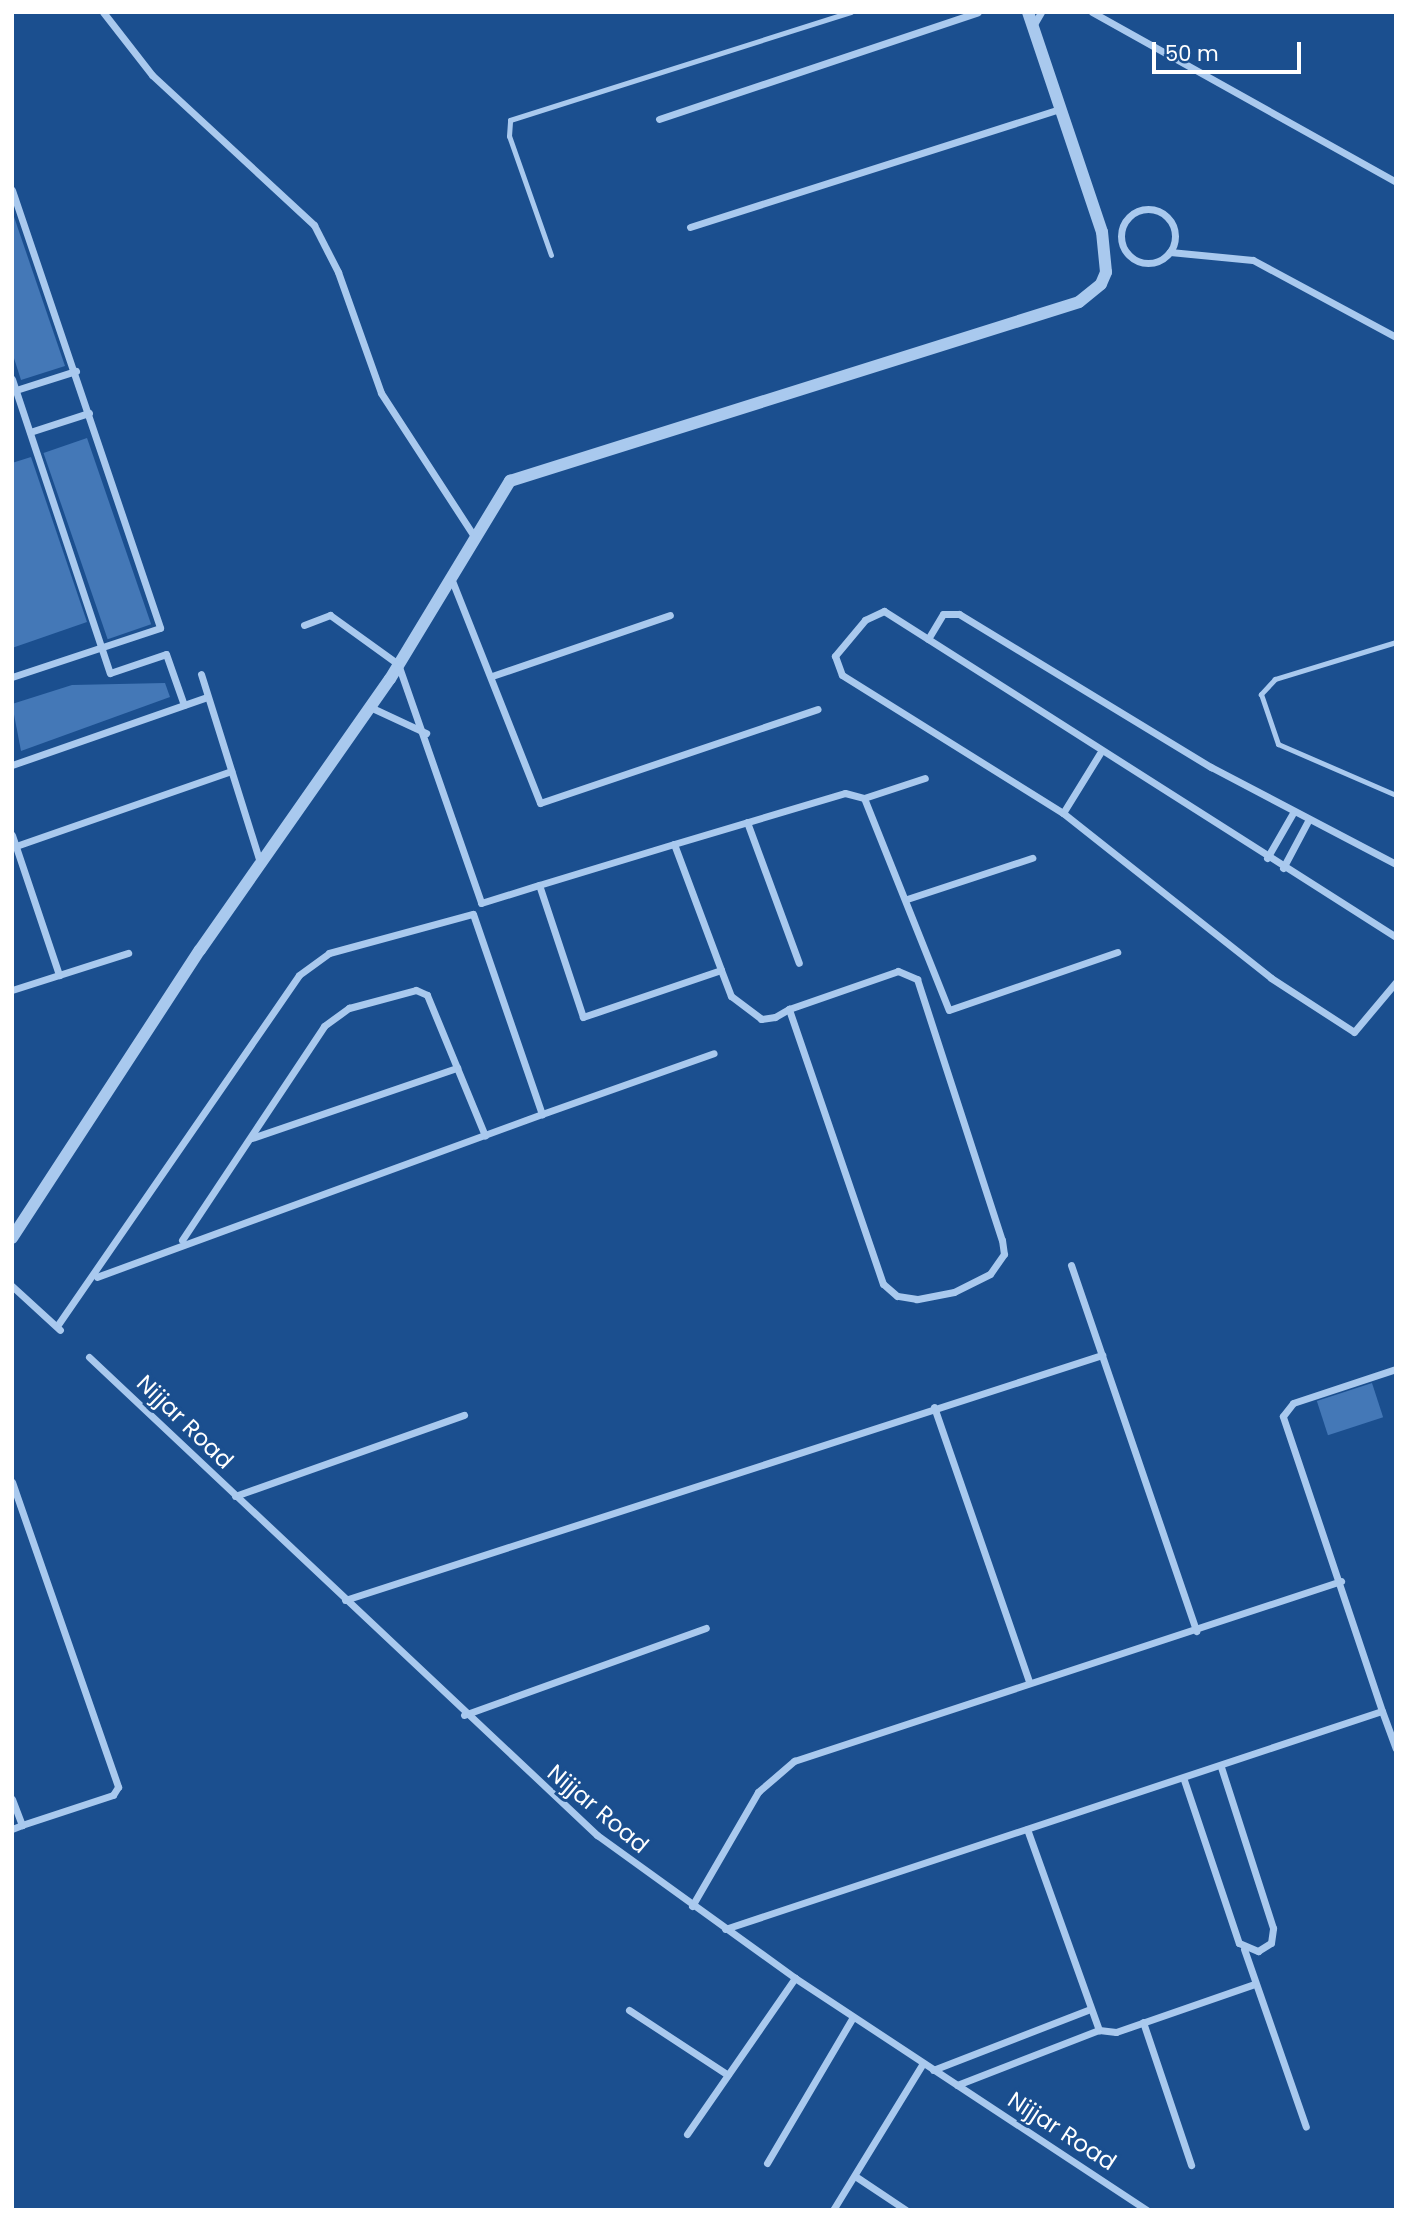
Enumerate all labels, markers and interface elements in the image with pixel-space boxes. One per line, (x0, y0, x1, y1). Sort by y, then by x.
scale bar (1156, 28, 1305, 72)
text: 50 m (1165, 39, 1219, 68)
street label: Nijjar Road (131, 1369, 239, 1475)
street label: Nijjar Road (542, 1759, 654, 1859)
street label: Nijjar Road (1003, 2086, 1121, 2176)

